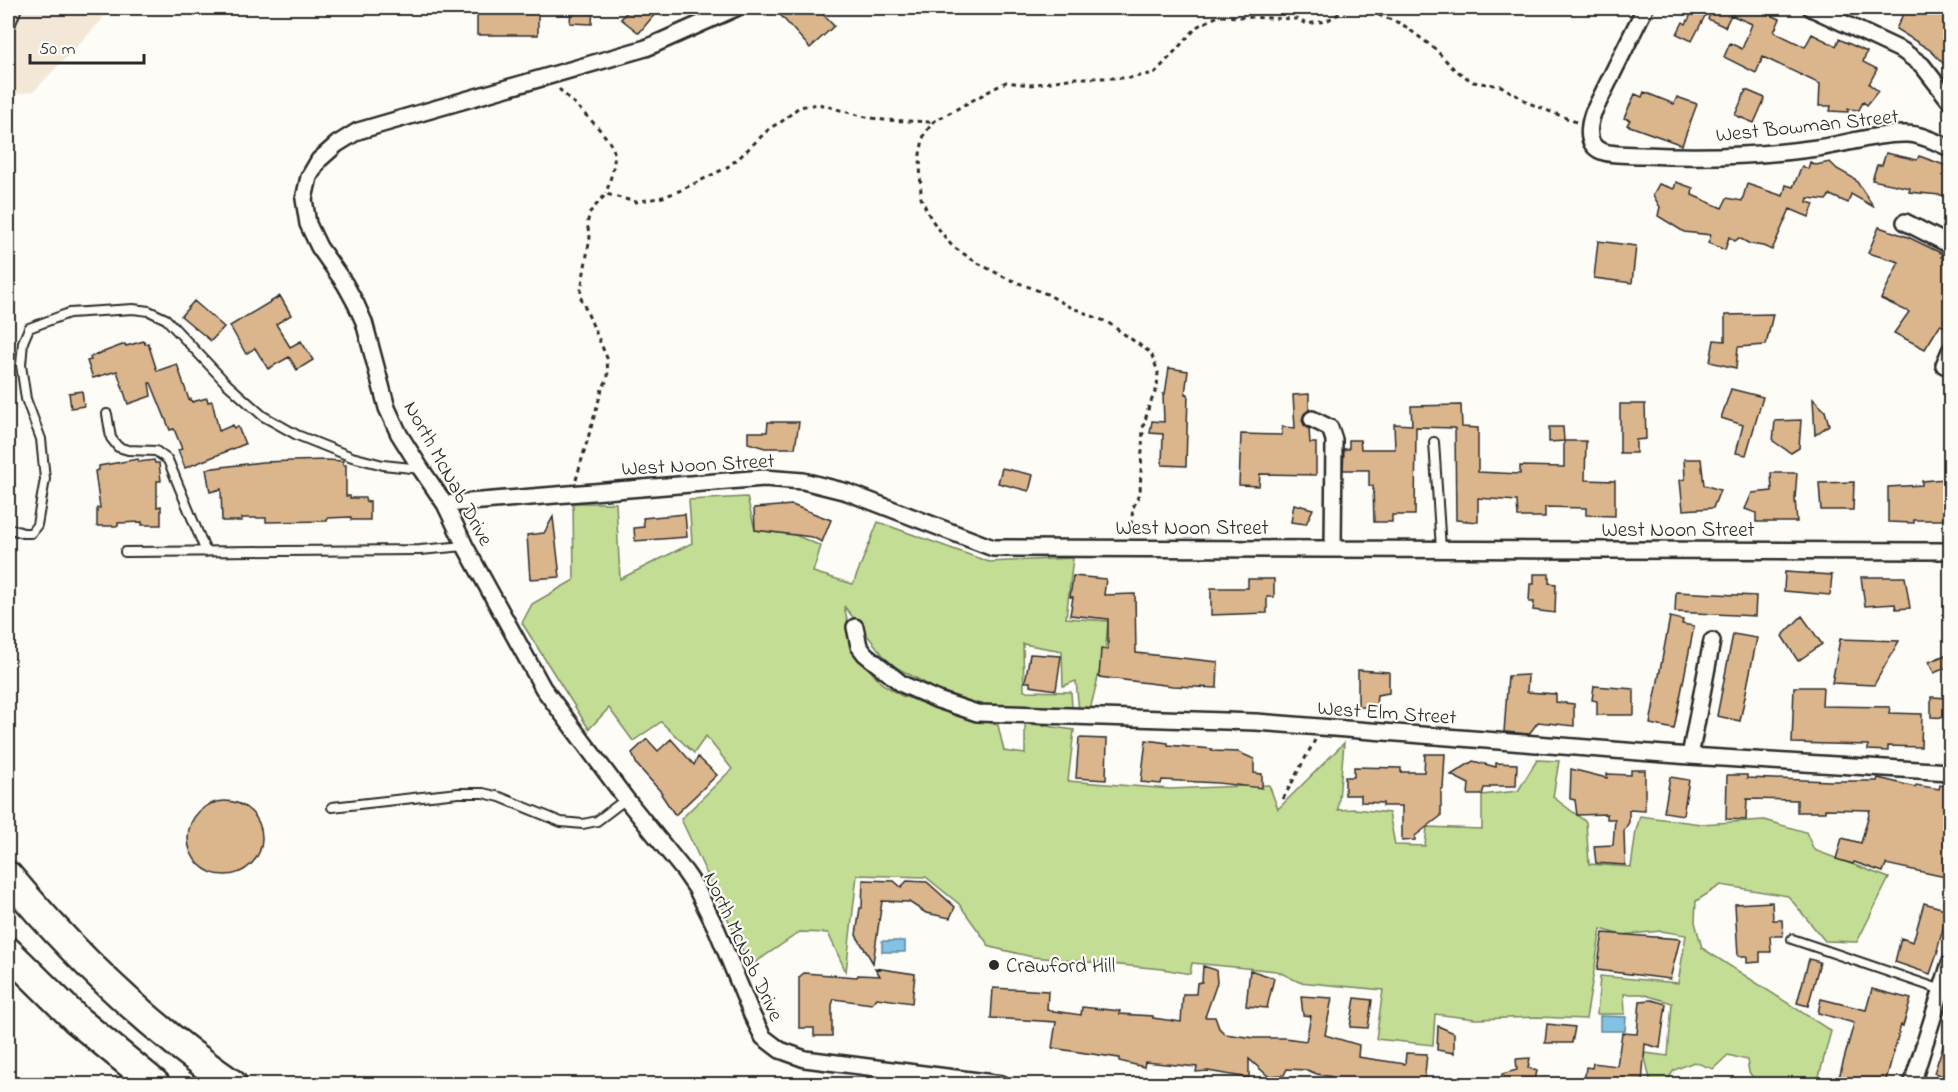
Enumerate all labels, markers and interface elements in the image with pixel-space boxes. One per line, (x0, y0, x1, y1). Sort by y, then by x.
scale bar (30, 27, 144, 65)
text: 50 m (39, 37, 76, 63)
street label: West Bowman Street (1714, 102, 1900, 152)
street label: North McNab Drive (395, 396, 500, 552)
street label: West Noon Street (621, 447, 775, 485)
street label: West Noon Street (1115, 514, 1269, 544)
street label: West Noon Street (1601, 516, 1755, 546)
street label: West Elm Street (1316, 694, 1457, 734)
street label: North McNab Drive (694, 867, 790, 1027)
place label: Crawford Hill (1006, 952, 1115, 982)
marker: Crawford Hill (987, 958, 1001, 972)

